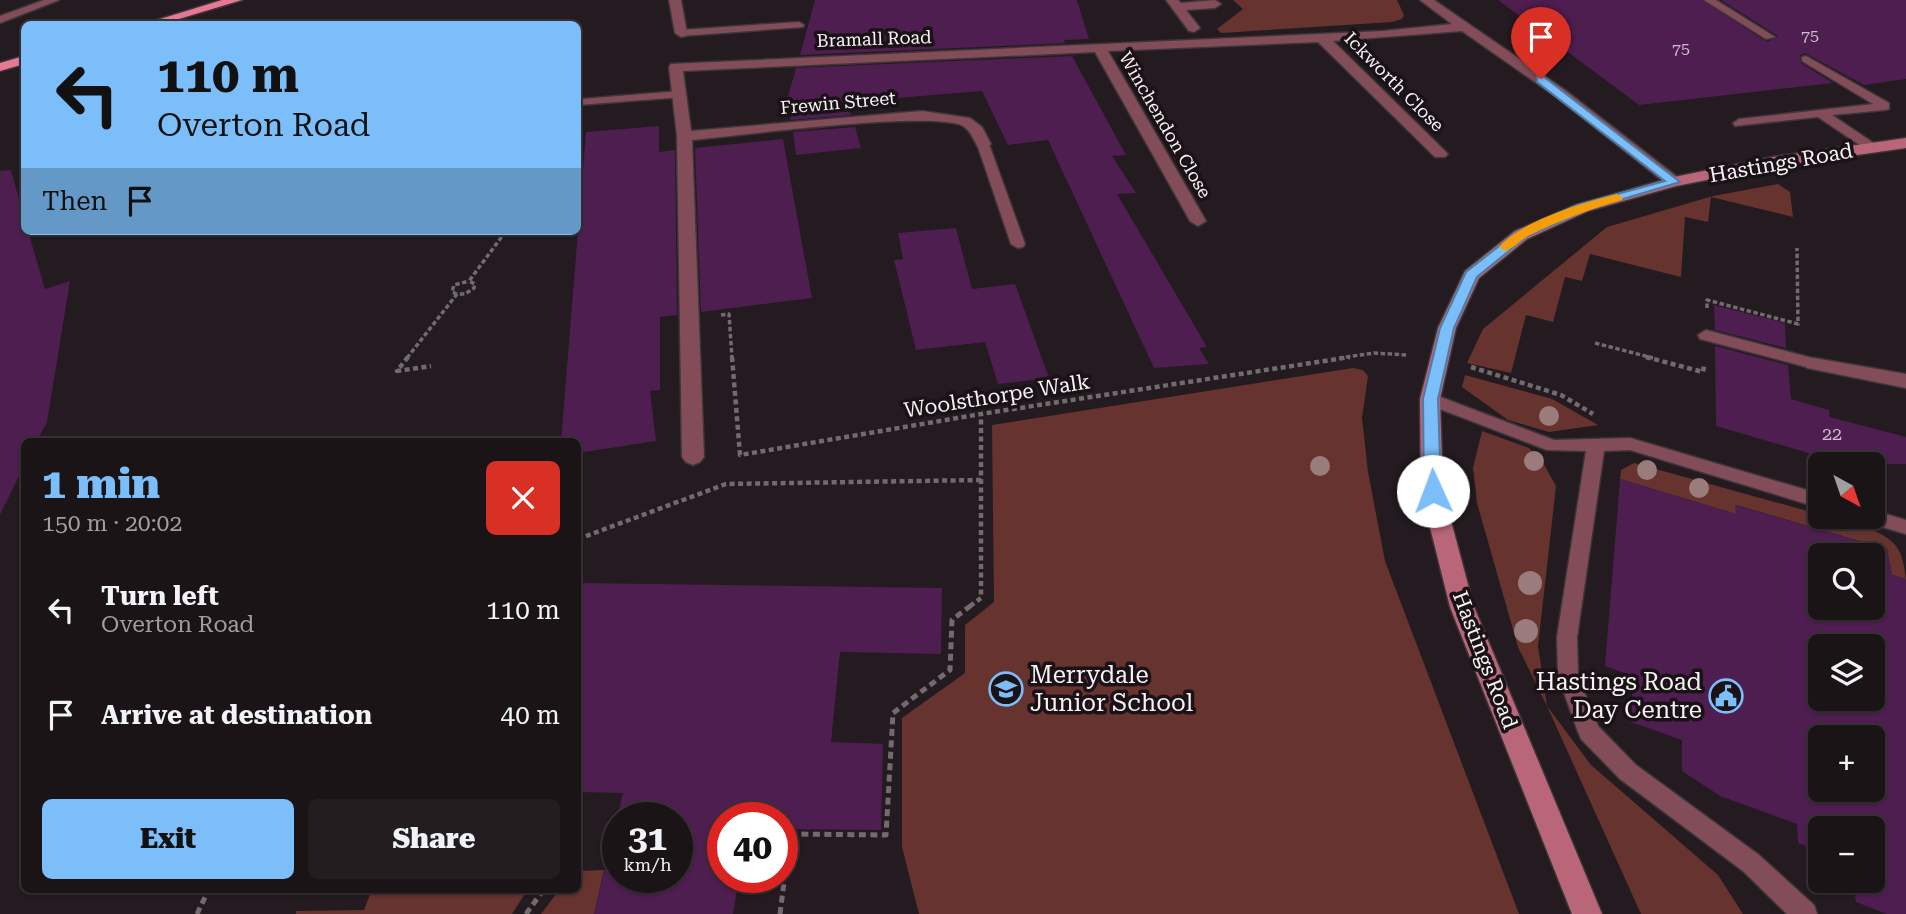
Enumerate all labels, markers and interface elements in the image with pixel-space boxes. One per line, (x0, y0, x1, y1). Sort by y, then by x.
pin (1511, 7, 1571, 79)
icon: arrive (1522, 18, 1560, 56)
street label: Bramall Road (816, 26, 932, 51)
house number: 75 (1801, 26, 1819, 45)
street label: Ickworth Close (1340, 28, 1448, 136)
house number: 75 (1672, 39, 1690, 58)
text: 110 m (157, 47, 299, 104)
street label: Winchendon Close (1115, 48, 1216, 202)
icon: left (42, 49, 133, 140)
street label: Frewin Street (779, 87, 897, 118)
text: Overton Road (157, 106, 370, 144)
street label: Hastings Road (1707, 138, 1855, 187)
icon: arrive (121, 182, 159, 220)
text: Then (42, 186, 107, 216)
street label: Woolsthorpe Walk (902, 369, 1092, 423)
house number: 22 (1822, 423, 1842, 444)
north arrow (1808, 452, 1885, 528)
map controls (1808, 452, 1885, 893)
position arrow (1396, 454, 1470, 528)
text: 1 min (42, 459, 160, 508)
button: close (486, 461, 560, 535)
text: 150 m · 20:02 (42, 510, 182, 537)
button: search (1808, 543, 1885, 620)
text: Turn left (101, 581, 219, 611)
street label: Hastings Road (1448, 588, 1522, 733)
icon: left (42, 591, 80, 629)
text: 110 m (486, 595, 560, 625)
text: Overton Road (101, 611, 254, 638)
button: layers (1808, 634, 1885, 711)
place label: Merrydale Junior School (1030, 661, 1193, 717)
place label: Hastings Road Day Centre (1536, 668, 1702, 724)
school or university icon: Merrydale Junior School (987, 670, 1025, 708)
public building icon: Hastings Road Day Centre (1707, 677, 1745, 715)
icon: arrive (42, 696, 80, 734)
text: Arrive at destination (101, 700, 372, 730)
text: 40 m (501, 700, 560, 730)
button: + (1808, 725, 1885, 802)
button: Exit (42, 799, 294, 879)
button: Share (308, 799, 560, 879)
speed limit sign: 40 (707, 802, 798, 893)
button: − (1808, 816, 1885, 893)
text: 31 (628, 818, 667, 859)
text: km/h (623, 854, 672, 875)

